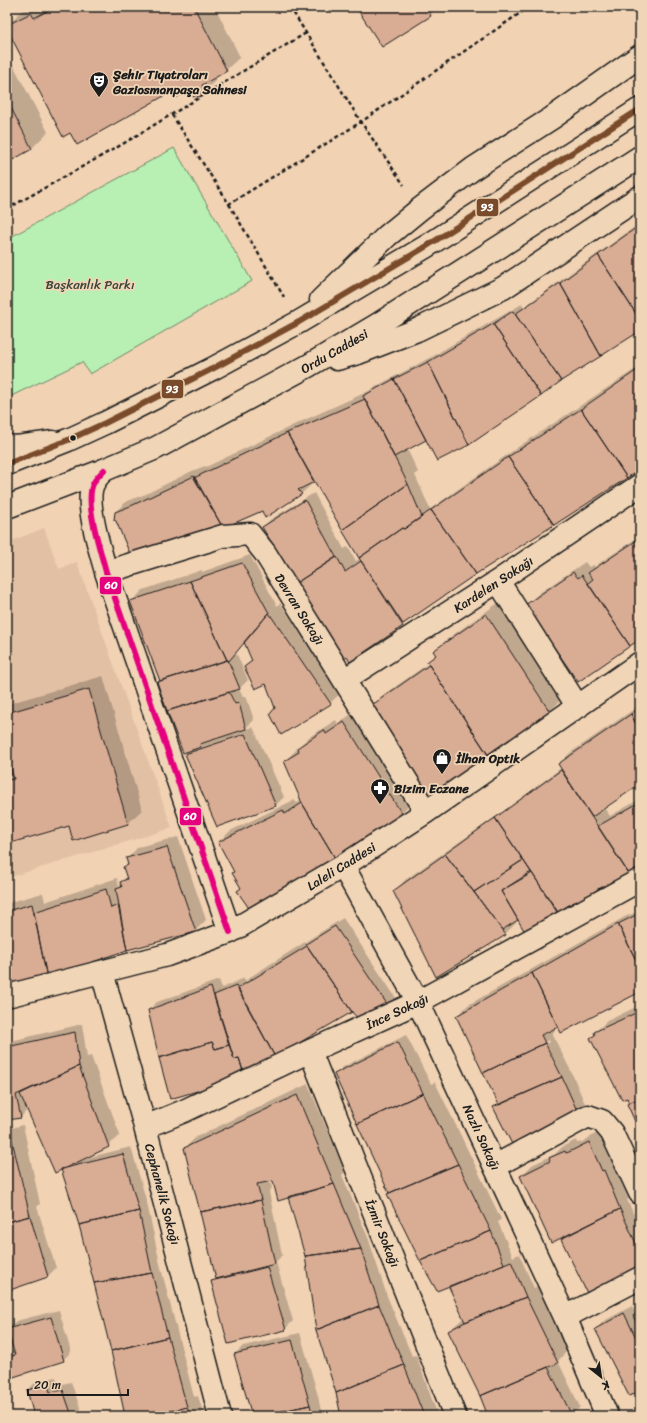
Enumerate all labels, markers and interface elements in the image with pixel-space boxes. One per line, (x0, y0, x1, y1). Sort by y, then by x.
place label: Şehir Tiyatroları Gaziosmanpaşa Sahnesi (112, 63, 248, 101)
theatre icon: Şehir Tiyatroları Gaziosmanpaşa Sahnesi (88, 70, 110, 98)
line badge: 93 (476, 198, 499, 217)
text: 93 (481, 198, 494, 217)
park label: Başkanlık Parkı (46, 273, 135, 296)
street label: Ordu Caddesi (296, 322, 373, 380)
line badge: 93 (161, 379, 184, 399)
text: 93 (166, 380, 179, 399)
unlabelled marker (68, 433, 78, 443)
street label: Kardelen Sokağı (448, 550, 538, 619)
street label: Devran Sokağı (268, 569, 331, 650)
line badge: 60 (99, 576, 122, 595)
text: 60 (103, 576, 118, 595)
shop icon: İlhan Optik (431, 747, 453, 775)
place label: İlhan Optik (455, 747, 520, 770)
pharmacy icon: Bizim Eczane (369, 777, 391, 805)
place label: Bizim Eczane (394, 777, 469, 800)
line badge: 60 (179, 807, 202, 826)
text: 60 (182, 807, 197, 826)
street label: Laleli Caddesi (302, 836, 381, 897)
street label: İnce Sokağı (361, 987, 433, 1036)
street label: Nazlı Sokağı (456, 1100, 507, 1174)
street label: Cephanelik Sokağı (138, 1141, 187, 1248)
street label: İzmir Sokağı (358, 1195, 407, 1271)
north arrow (581, 1357, 621, 1397)
scale bar (28, 1371, 128, 1397)
text: 20 m (34, 1374, 61, 1396)
text: K (597, 1375, 614, 1396)

